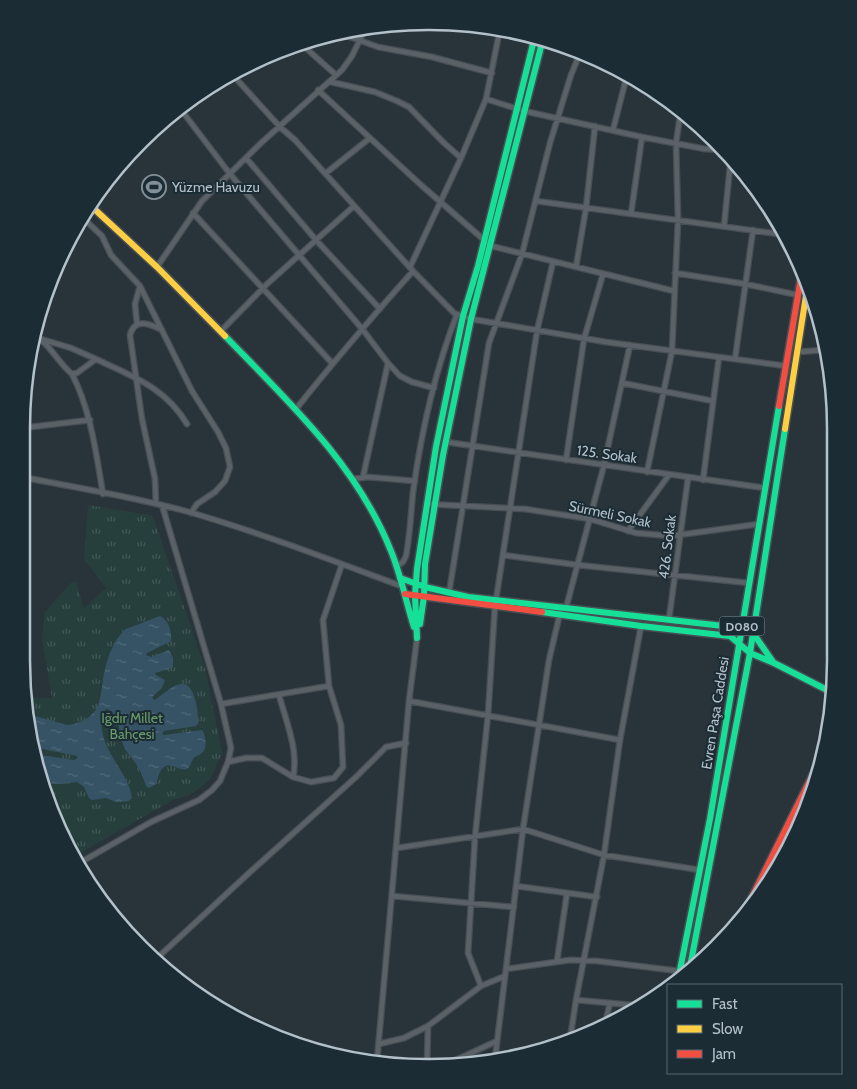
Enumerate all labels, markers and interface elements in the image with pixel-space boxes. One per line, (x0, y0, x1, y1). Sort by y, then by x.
sports icon: Yüzme Havuzu (141, 174, 167, 200)
place label: Yüzme Havuzu (171, 178, 260, 196)
street label: 125. Sokak (576, 441, 639, 467)
street label: Sürmeli Sokak (567, 496, 654, 532)
street label: 426. Sokak (654, 513, 680, 580)
road number: D080 (720, 616, 764, 636)
street label: Evren Paşa Caddesi (697, 655, 733, 771)
park label: Iğdır Millet Bahçesi (101, 709, 163, 743)
legend (667, 984, 842, 1074)
text: Fast (712, 995, 737, 1013)
text: Slow (712, 1020, 743, 1038)
text: Jam (711, 1045, 736, 1063)

